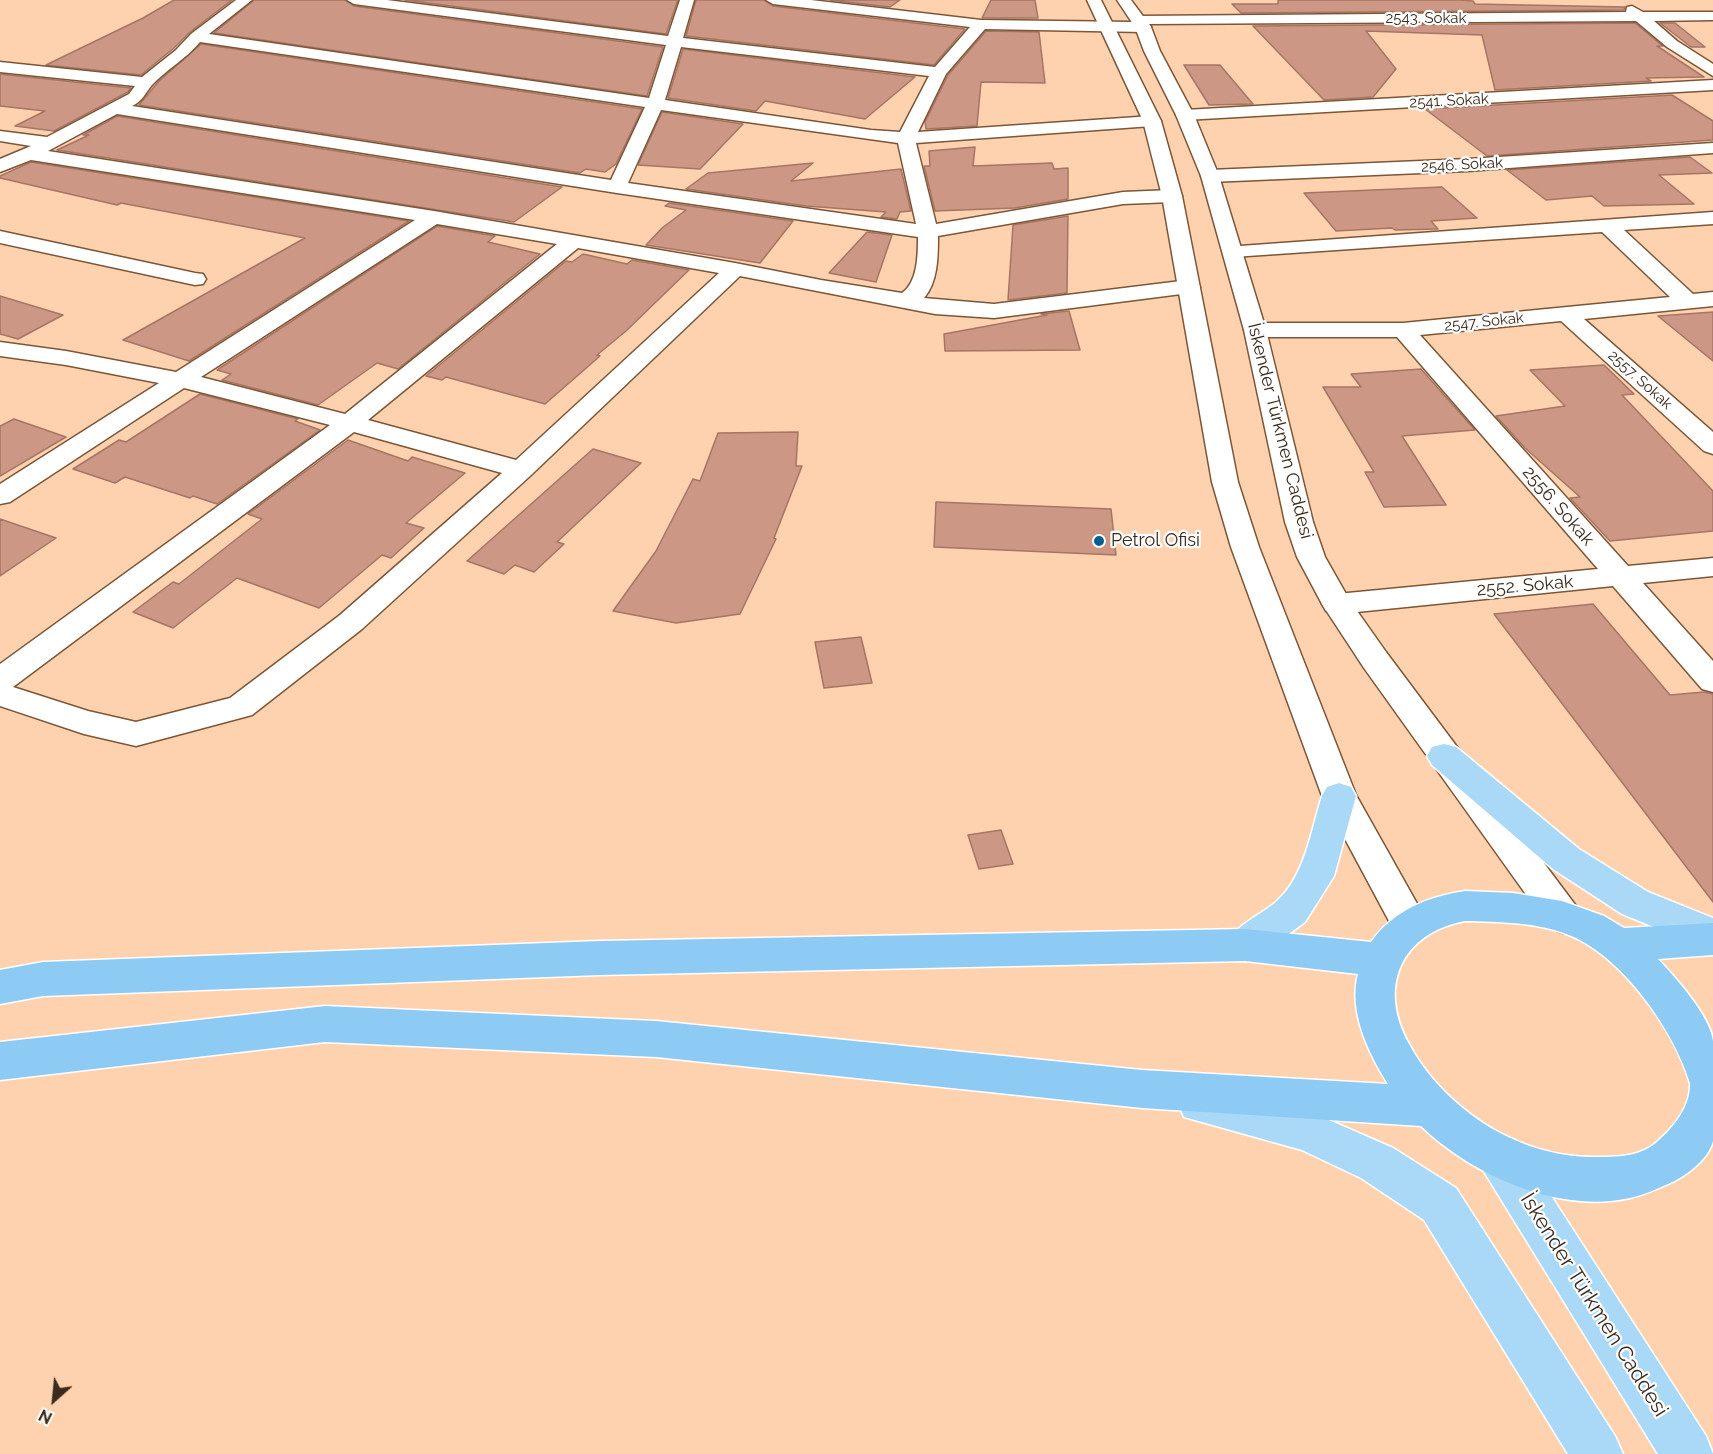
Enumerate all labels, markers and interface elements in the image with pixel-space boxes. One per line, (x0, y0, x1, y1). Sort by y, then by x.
street label: 2543. Sokak (1386, 9, 1466, 27)
street label: 2541. Sokak (1409, 90, 1489, 112)
street label: 2546. Sokak (1421, 154, 1503, 176)
street label: 2547. Sokak (1443, 309, 1525, 335)
street label: İskender Türkmen Caddesi (1243, 321, 1317, 541)
street label: 2557. Sokak (1604, 347, 1676, 413)
street label: 2556. Sokak (1518, 462, 1598, 550)
place label: Petrol Ofisi (1111, 530, 1200, 552)
marker: Petrol Ofisi (1092, 534, 1106, 548)
street label: 2552. Sokak (1476, 571, 1574, 601)
street label: İskender Türkmen Caddesi (1515, 1189, 1673, 1421)
north arrow (24, 1370, 84, 1430)
text: N (36, 1405, 55, 1428)

